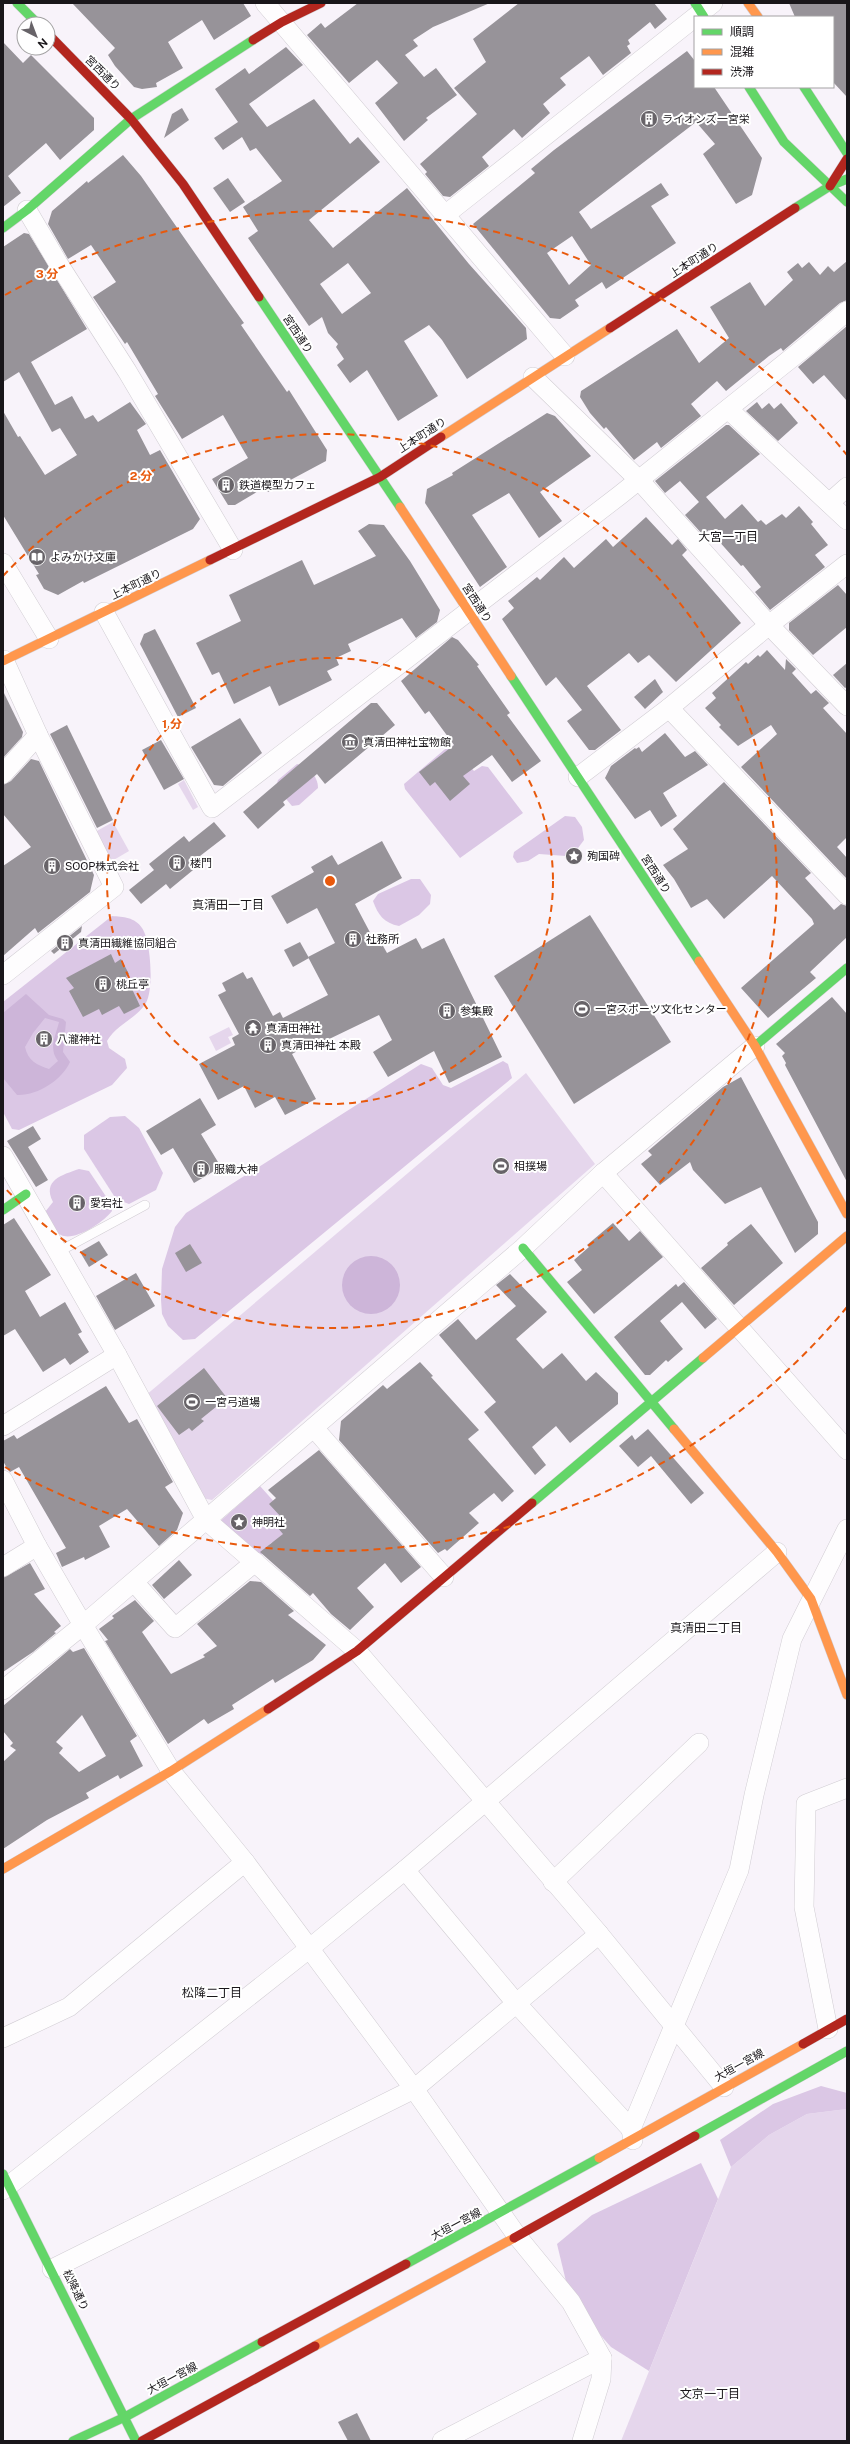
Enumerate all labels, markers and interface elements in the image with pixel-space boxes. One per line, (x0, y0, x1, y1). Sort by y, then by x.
north arrow (16, 16, 56, 56)
legend (694, 16, 834, 88)
text: 順調 (730, 25, 754, 39)
text: N (35, 36, 50, 51)
text: 混雑 (730, 45, 754, 59)
street label: 宮西通り (83, 53, 123, 93)
text: 渋滞 (730, 65, 754, 79)
building icon: ライオンズ一宮栄 (639, 109, 659, 129)
place label: ライオンズ一宮栄 (662, 113, 750, 125)
street label: 上本町通り (668, 240, 720, 280)
text: 3 分 (36, 267, 58, 281)
street label: 宮西通り (281, 312, 315, 356)
street label: 上本町通り (396, 415, 448, 455)
text: 2 分 (130, 469, 152, 483)
building icon: 鉄道模型カフェ (216, 475, 236, 495)
place label: 鉄道模型カフェ (239, 479, 316, 491)
district label: 大宮一丁目 (698, 530, 758, 544)
library icon: よみかけ文庫 (27, 547, 47, 567)
place label: よみかけ文庫 (50, 551, 116, 563)
street label: 上本町通り (109, 567, 163, 601)
street label: 宮西通り (460, 581, 494, 625)
text: 1 分 (162, 717, 182, 731)
museum icon: 真清田神社宝物館 (340, 732, 360, 752)
place label: 真清田神社宝物館 (363, 736, 451, 748)
place icon: 殉国碑 (564, 846, 584, 866)
place label: 殉国碑 (587, 850, 620, 862)
street label: 宮西通り (639, 852, 673, 896)
building icon: 楼門 (167, 853, 187, 873)
building icon: SOOP株式会社 (42, 856, 62, 876)
place label: 楼門 (190, 857, 212, 869)
place label: SOOP株式会社 (65, 860, 139, 872)
centre of rings (323, 874, 337, 888)
district label: 真清田一丁目 (192, 898, 264, 912)
building icon: 社務所 (343, 929, 363, 949)
building icon: 真清田繊維協同組合 (55, 933, 75, 953)
place label: 社務所 (366, 933, 400, 945)
place label: 真清田繊維協同組合 (78, 937, 177, 949)
building icon: 桃丘亭 (93, 974, 113, 994)
place label: 桃丘亭 (116, 978, 149, 990)
sports icon: 一宮スポーツ文化センター (572, 999, 592, 1019)
building icon: 参集殿 (437, 1001, 457, 1021)
place label: 一宮スポーツ文化センター (595, 1003, 727, 1015)
place label: 参集殿 (460, 1005, 493, 1017)
temple icon: 真清田神社 (243, 1018, 263, 1038)
place label: 真清田神社 (266, 1022, 321, 1034)
building icon: 八瀧神社 (34, 1029, 54, 1049)
place label: 八瀧神社 (57, 1033, 101, 1045)
building icon: 真清田神社 本殿 (258, 1035, 278, 1055)
place label: 真清田神社 本殿 (281, 1039, 361, 1051)
sports icon: 相撲場 (491, 1156, 511, 1176)
building icon: 服織大神 (191, 1159, 211, 1179)
place label: 相撲場 (514, 1160, 547, 1172)
place label: 服織大神 (214, 1163, 258, 1175)
building icon: 愛宕社 (67, 1193, 87, 1213)
place label: 愛宕社 (90, 1197, 123, 1209)
sports icon: 一宮弓道場 (182, 1392, 202, 1412)
place label: 一宮弓道場 (205, 1396, 260, 1408)
place icon: 神明社 (229, 1512, 249, 1532)
place label: 神明社 (252, 1516, 285, 1528)
district label: 真清田二丁目 (670, 1621, 742, 1635)
district label: 松降二丁目 (182, 1986, 242, 2000)
street label: 大垣一宮線 (712, 2046, 766, 2084)
street label: 大垣一宮線 (429, 2206, 483, 2242)
street label: 松降通り (61, 2268, 91, 2312)
street label: 大垣一宮線 (145, 2360, 199, 2396)
district label: 文京一丁目 (680, 2387, 740, 2401)

